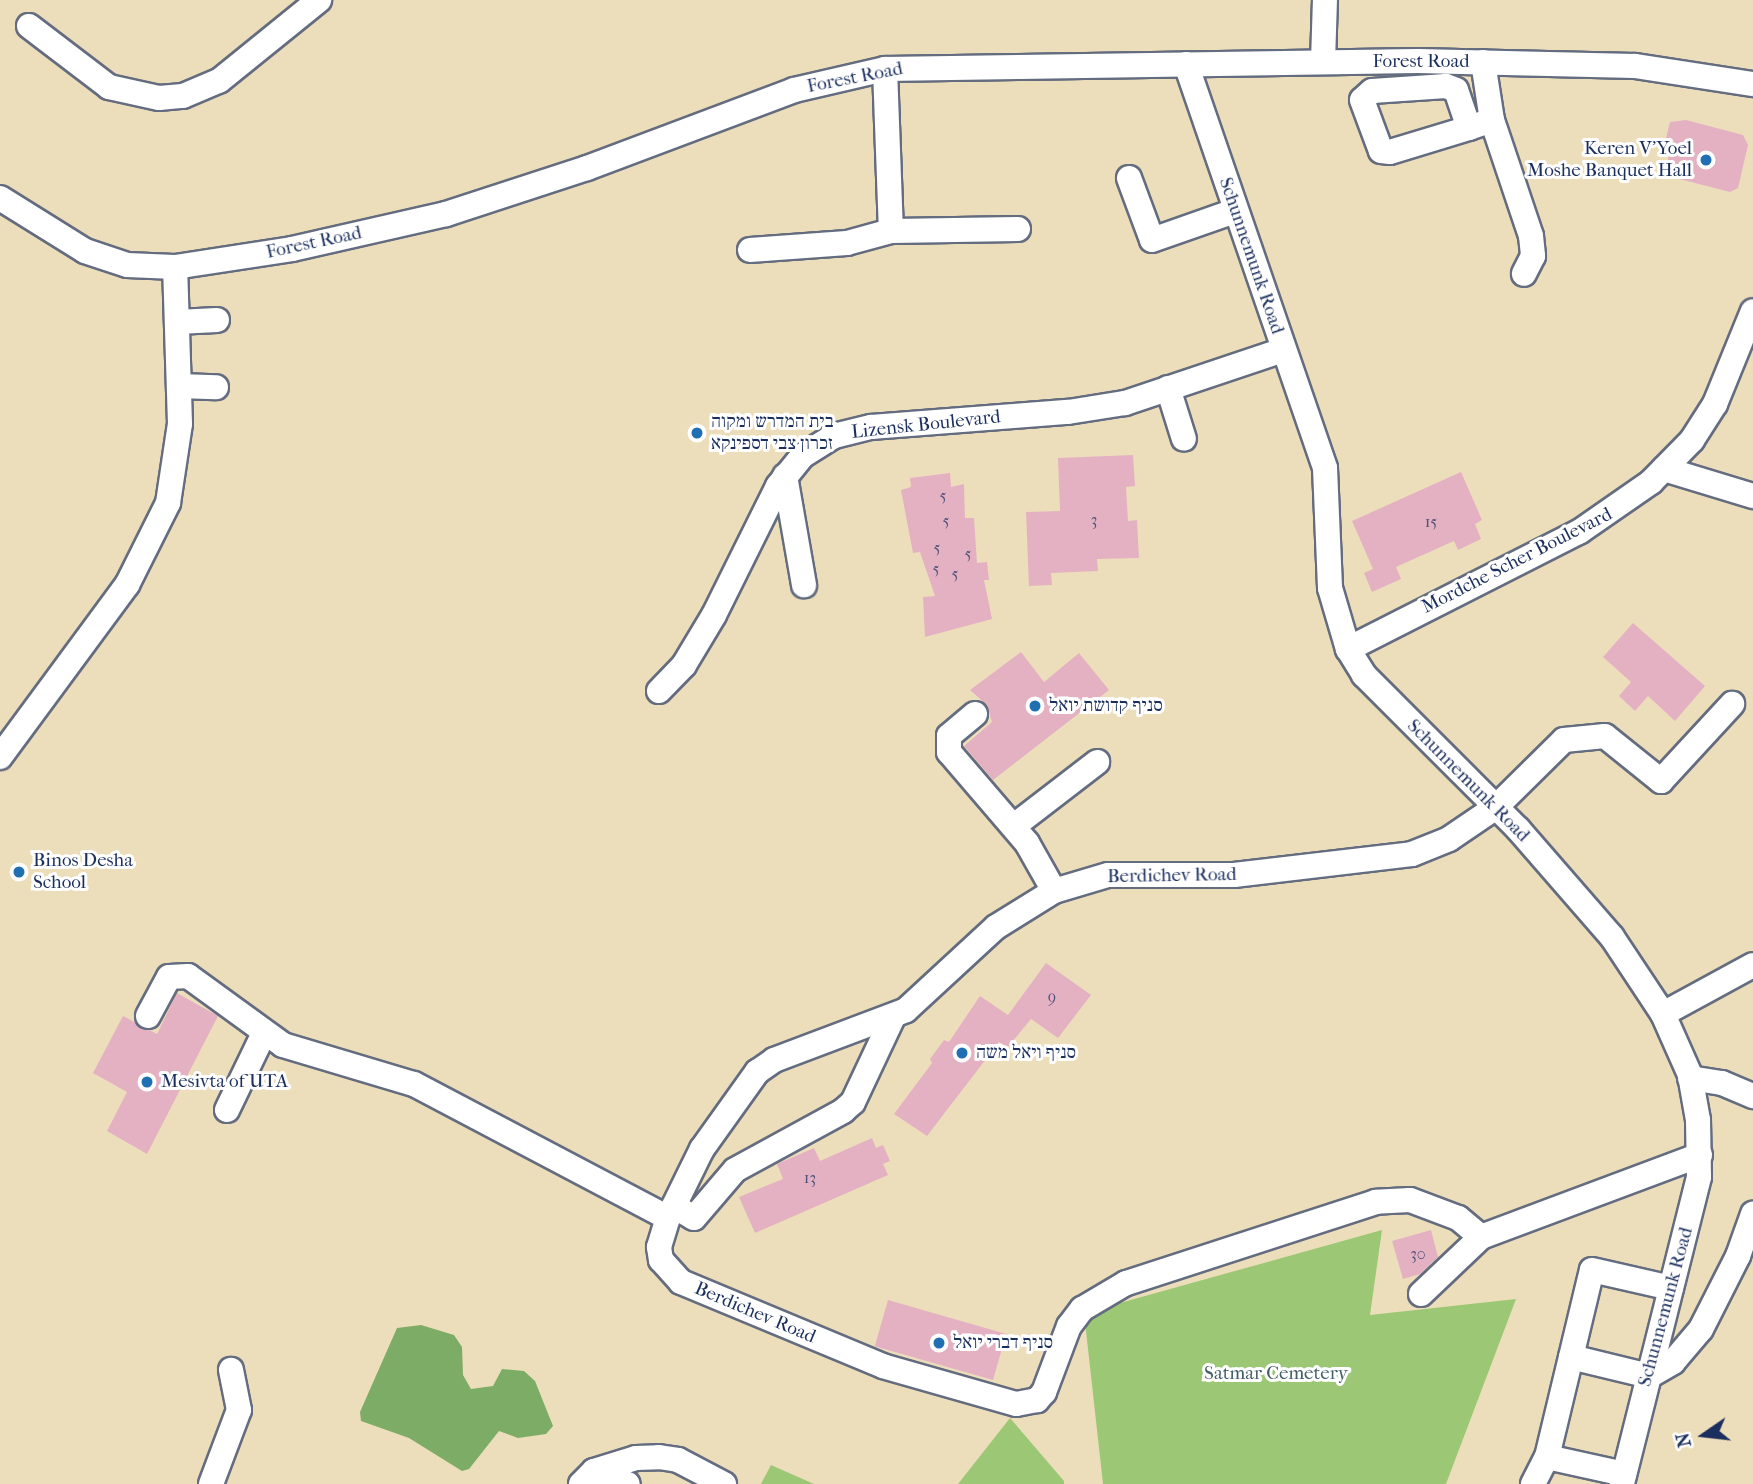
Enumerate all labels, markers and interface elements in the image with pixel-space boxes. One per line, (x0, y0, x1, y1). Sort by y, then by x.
street label: Forest Road (1372, 51, 1470, 73)
street label: Forest Road (805, 58, 905, 98)
place label: Keren V'Yoel Moshe Banquet Hall (1527, 138, 1692, 182)
marker: Keren V'Yoel Moshe Banquet Hall (1698, 152, 1714, 168)
street label: Schunnemunk Road (1213, 175, 1289, 337)
street label: Forest Road (264, 222, 364, 264)
street label: Lizensk Boulevard (850, 406, 1002, 444)
place label: בית המדרש ומקוה זכרון צבי דספינקא (711, 411, 834, 455)
marker: בית המדרש ומקוה זכרון צבי דספינקא (689, 425, 705, 441)
house number: 5 (940, 486, 946, 506)
street label: Mordche Scher Boulevard (1418, 503, 1616, 619)
house number: 3 (1091, 510, 1097, 530)
house number: 5 (943, 511, 949, 531)
house number: 15 (1425, 512, 1437, 532)
house number: 5 (934, 538, 940, 558)
house number: 5 (965, 544, 971, 564)
house number: 5 (933, 559, 939, 579)
house number: 5 (952, 564, 958, 584)
place label: סניף קדושת יואל (1049, 695, 1163, 717)
marker: סניף קדושת יואל (1027, 698, 1043, 714)
street label: Schunnemunk Road (1402, 715, 1534, 847)
place label: Binos Desha School (33, 850, 133, 894)
street label: Berdichev Road (1107, 863, 1237, 889)
marker: Binos Desha School (11, 864, 27, 880)
house number: 9 (1048, 987, 1056, 1007)
place label: סניף ויאל משה (976, 1042, 1076, 1064)
marker: סניף ויאל משה (954, 1045, 970, 1061)
place label: Mesivta of UTA (161, 1071, 288, 1093)
marker: Mesivta of UTA (139, 1074, 155, 1090)
house number: 13 (804, 1168, 816, 1188)
street label: Schunnemunk Road (1634, 1225, 1698, 1389)
house number: 30 (1410, 1244, 1426, 1264)
street label: Berdichev Road (691, 1277, 819, 1349)
place label: סניף דברי יואל (953, 1332, 1053, 1354)
marker: סניף דברי יואל (931, 1335, 947, 1351)
park label: Satmar Cemetery (1204, 1363, 1348, 1385)
north arrow (1669, 1400, 1739, 1470)
text: N (1671, 1430, 1696, 1450)

